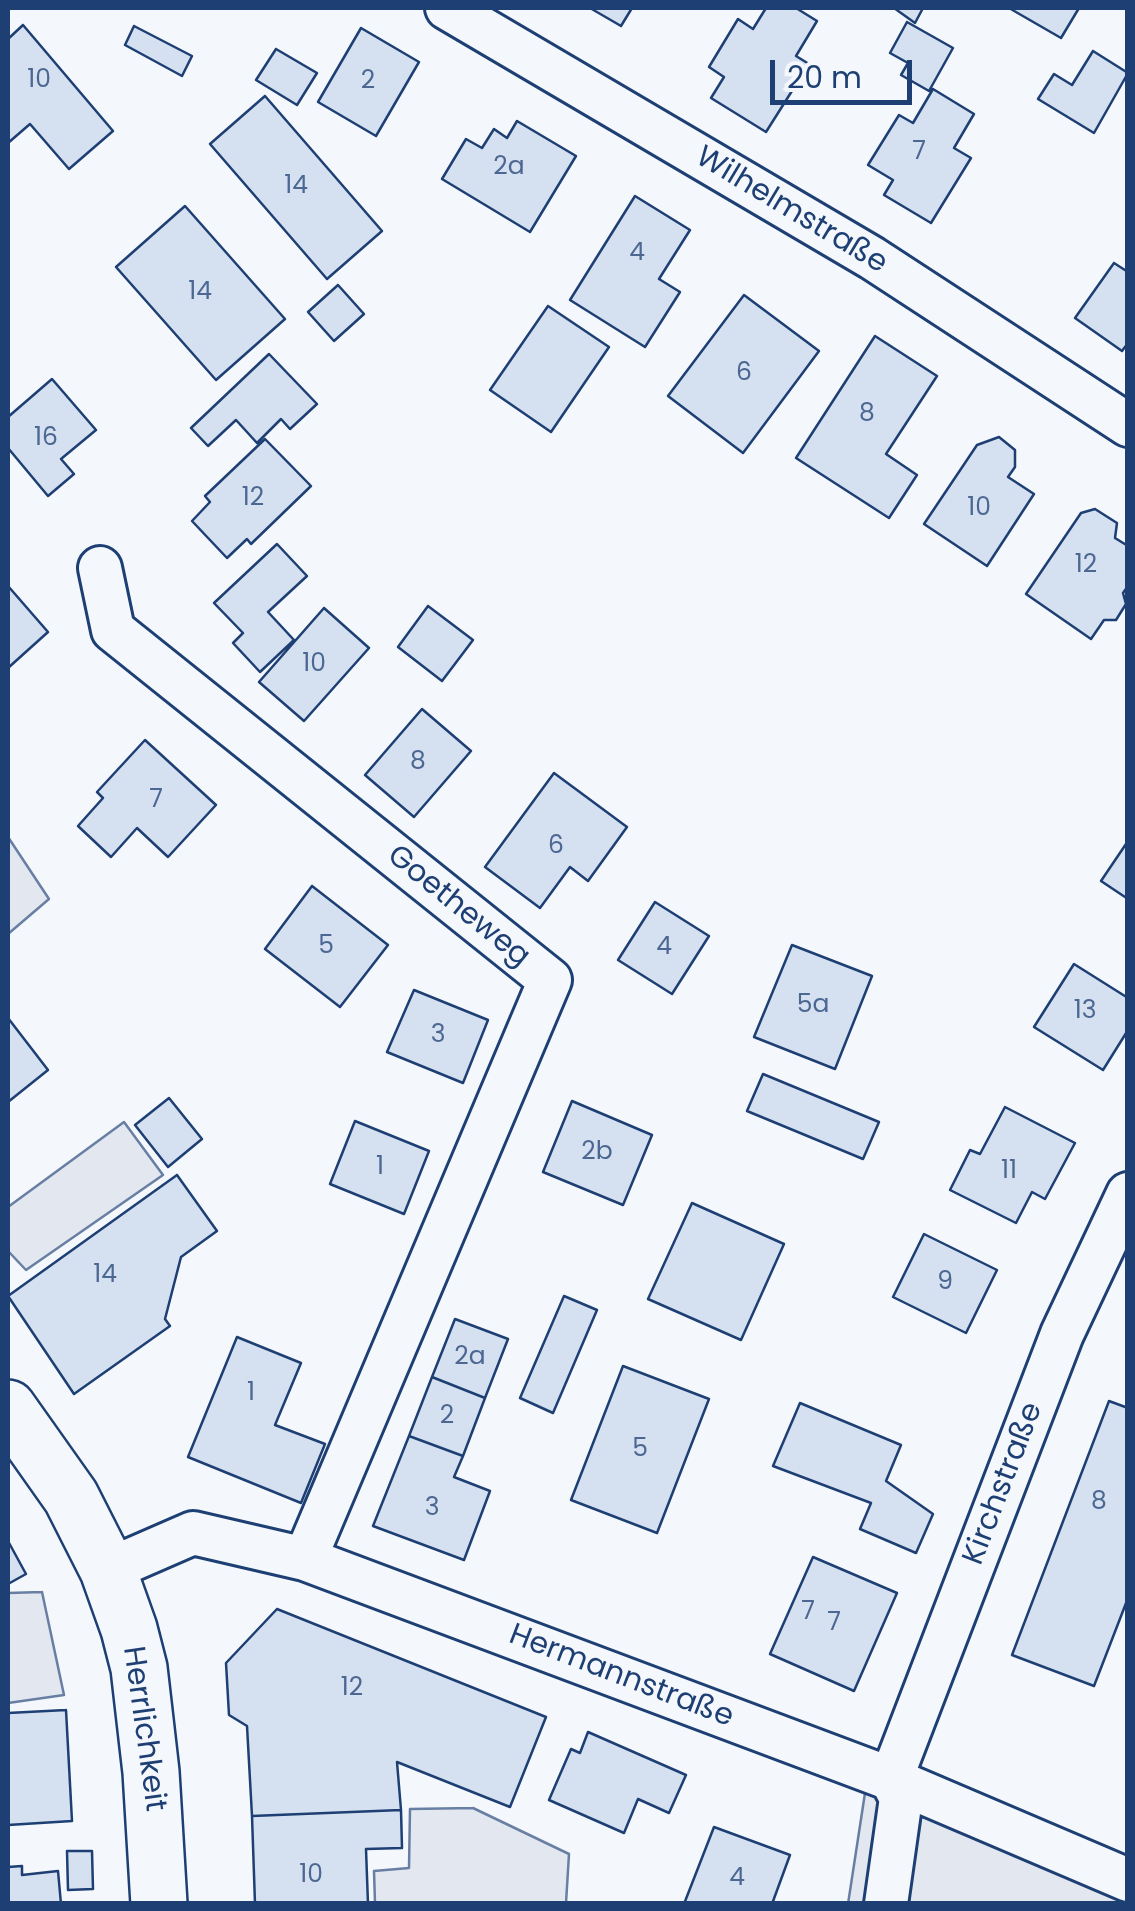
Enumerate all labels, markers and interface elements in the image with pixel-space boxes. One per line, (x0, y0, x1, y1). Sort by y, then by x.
scale bar (775, 40, 918, 102)
text: 20 m (787, 56, 862, 99)
house number: 10 (27, 66, 51, 96)
house number: 2 (361, 67, 375, 97)
house number: 7 (912, 138, 926, 168)
street label: Wilhelmstraße (689, 140, 893, 282)
house number: 2a (493, 153, 525, 183)
house number: 14 (284, 172, 308, 202)
house number: 4 (629, 239, 645, 269)
house number: 14 (188, 278, 212, 308)
house number: 6 (736, 359, 752, 389)
house number: 8 (859, 400, 875, 430)
house number: 16 (34, 424, 58, 454)
house number: 12 (242, 484, 264, 514)
house number: 10 (967, 494, 991, 524)
house number: 12 (1075, 551, 1097, 581)
house number: 10 (302, 650, 326, 680)
house number: 8 (410, 748, 426, 778)
house number: 7 (149, 786, 163, 816)
house number: 6 (548, 832, 564, 862)
street label: Goetheweg (379, 838, 537, 976)
house number: 5 (318, 932, 334, 962)
house number: 4 (656, 933, 672, 963)
house number: 5a (797, 991, 829, 1021)
house number: 13 (1074, 997, 1096, 1027)
house number: 3 (431, 1021, 445, 1051)
house number: 2b (581, 1138, 613, 1168)
house number: 1 (376, 1153, 384, 1183)
house number: 11 (1001, 1157, 1017, 1187)
house number: 14 (93, 1261, 117, 1291)
house number: 9 (937, 1268, 953, 1298)
house number: 2a (454, 1343, 486, 1373)
house number: 1 (247, 1379, 255, 1409)
street label: Kirchstraße (957, 1398, 1051, 1570)
house number: 2 (440, 1402, 454, 1432)
house number: 5 (632, 1435, 648, 1465)
house number: 8 (1091, 1488, 1107, 1518)
house number: 3 (425, 1494, 439, 1524)
house number: 7 (801, 1598, 815, 1628)
house number: 7 (827, 1609, 841, 1639)
street label: Hermannstraße (504, 1618, 738, 1736)
street label: Herrlichkeit (114, 1644, 172, 1814)
house number: 12 (341, 1674, 363, 1704)
house number: 10 (299, 1861, 323, 1891)
house number: 4 (729, 1864, 745, 1894)

